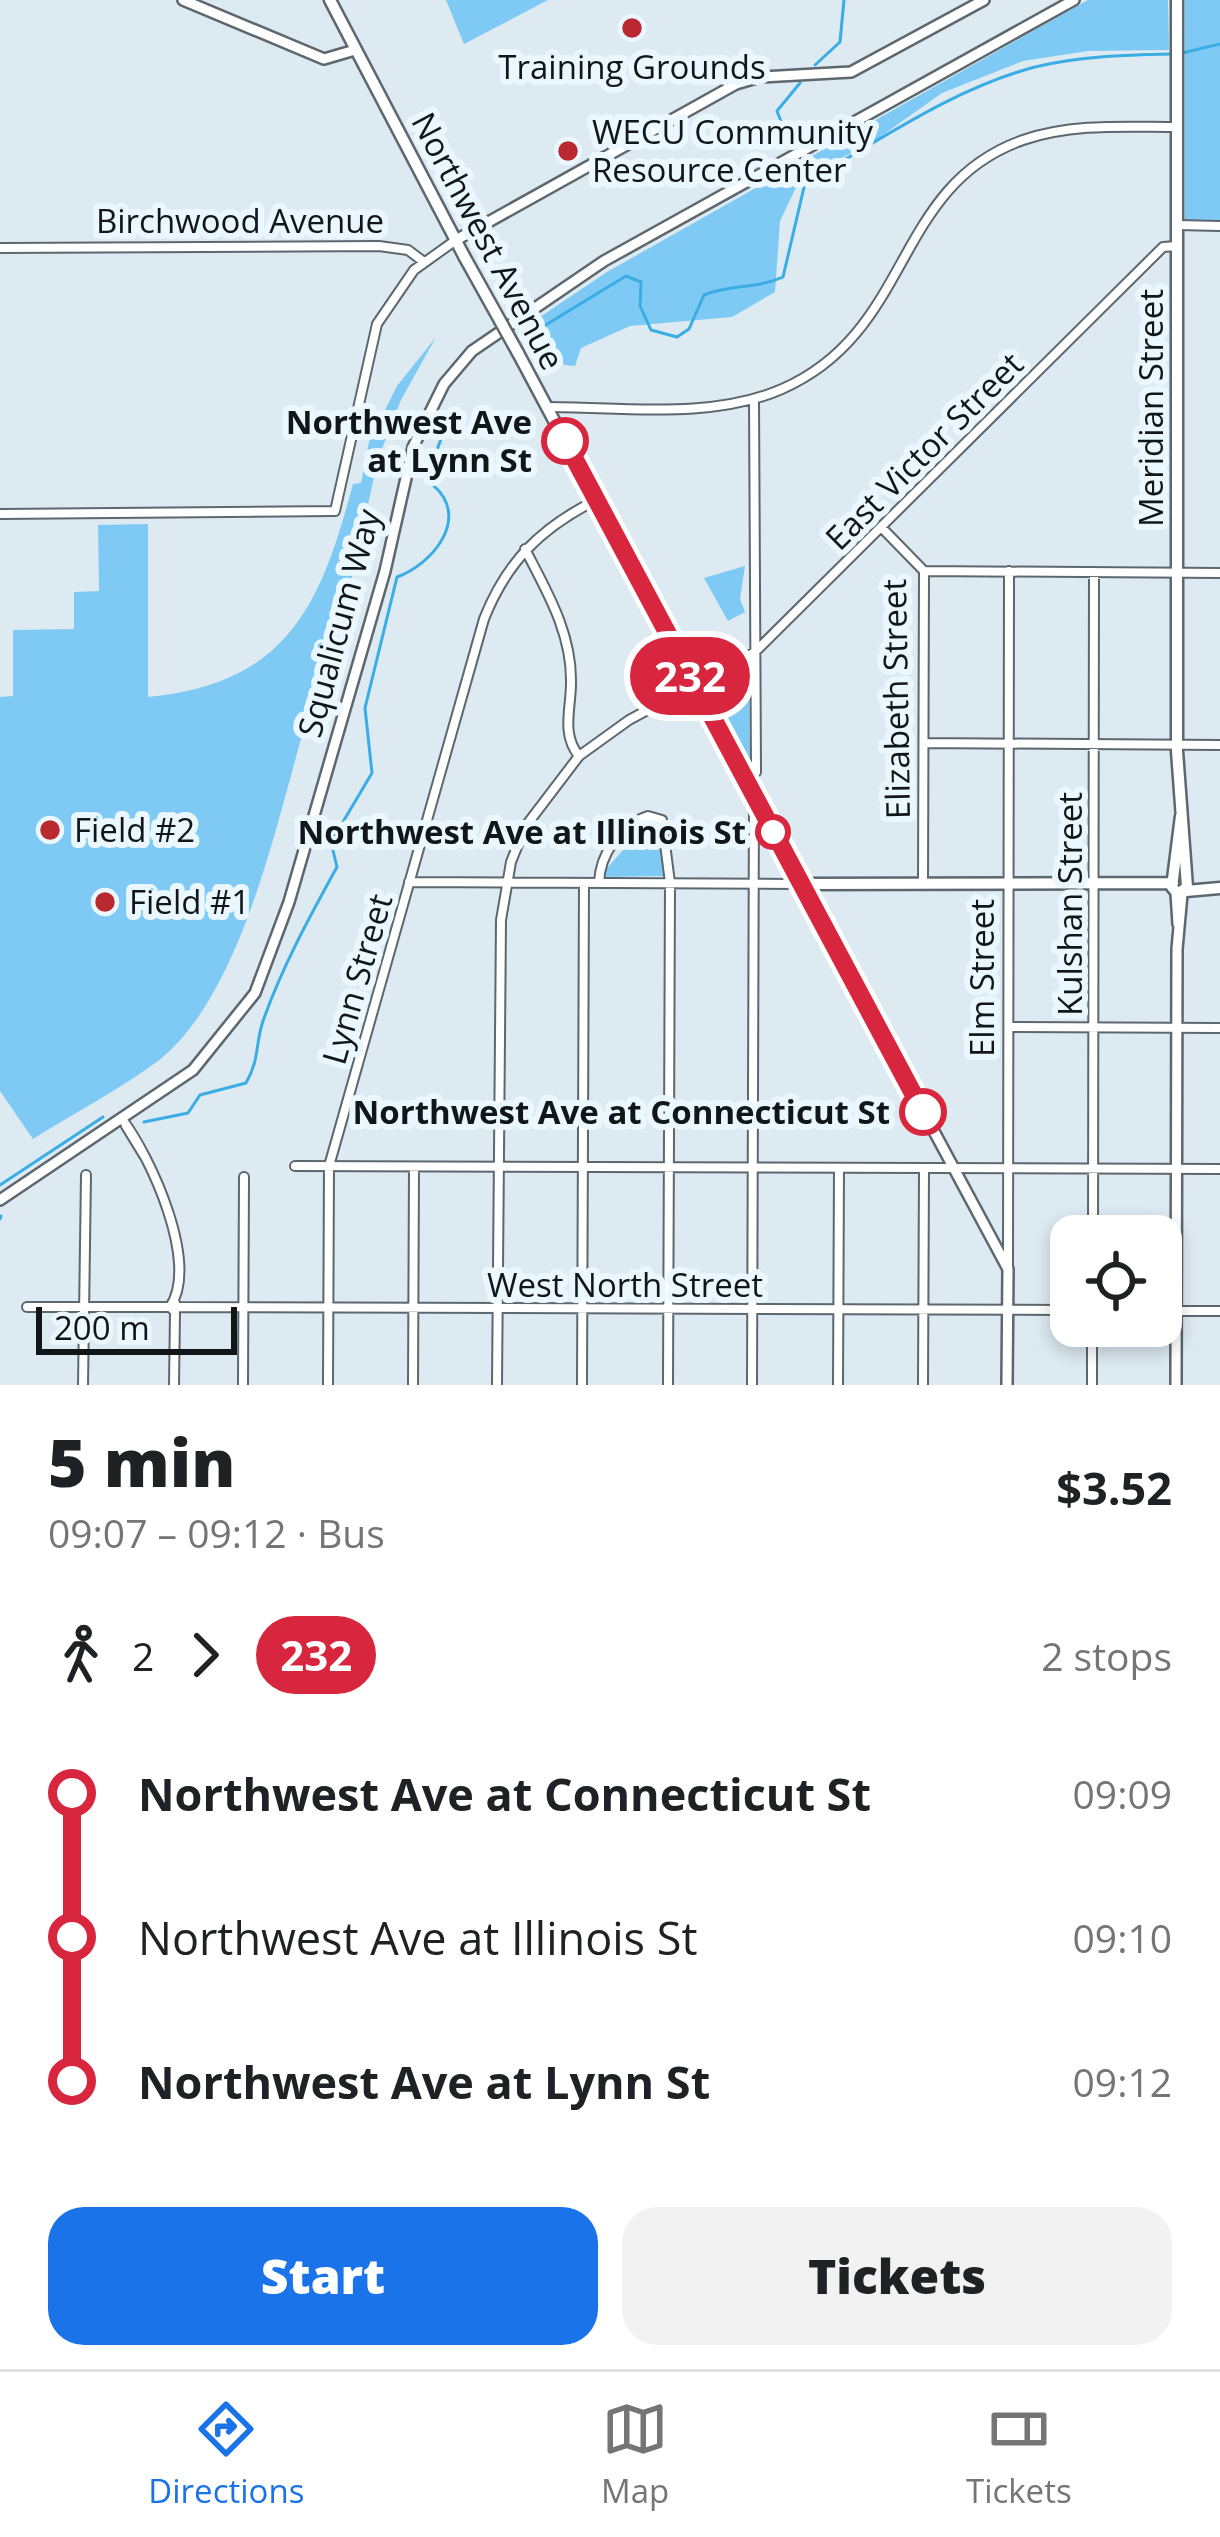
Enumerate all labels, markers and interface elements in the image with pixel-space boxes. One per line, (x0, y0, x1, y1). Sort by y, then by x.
marker: Training Grounds (619, 15, 645, 41)
place label: Training Grounds (498, 44, 766, 89)
street label: Northwest Avenue (402, 104, 575, 377)
place label: WECU Community Resource Center (592, 109, 874, 192)
marker: WECU Community Resource Center (555, 138, 581, 164)
street label: Birchwood Avenue (96, 198, 384, 243)
street label: Meridian Street (1128, 289, 1173, 527)
street label: East Victor Street (815, 342, 1032, 559)
place label: Northwest Ave at Lynn St (286, 399, 532, 482)
marker: Northwest Ave at Lynn St (543, 419, 587, 463)
street label: Squalicum Way (286, 504, 391, 742)
street label: Elizabeth Street (871, 579, 920, 820)
line badge: 232 (621, 637, 759, 715)
text: 232 (654, 647, 726, 704)
street label: Kulshan Street (1047, 792, 1092, 1016)
place label: Field #2 (74, 807, 195, 852)
place label: Northwest Ave at Illinois St (297, 809, 746, 854)
marker: Northwest Ave at Illinois St (757, 816, 789, 848)
marker: Field #2 (37, 817, 63, 843)
place label: Field #1 (129, 879, 250, 924)
marker: Field #1 (92, 889, 118, 915)
street label: Lynn Street (311, 889, 402, 1069)
street label: Elm Street (959, 899, 1004, 1057)
place label: Northwest Ave at Connecticut St (353, 1089, 890, 1134)
marker: Northwest Ave at Connecticut St (901, 1090, 945, 1134)
map controls (1050, 1215, 1182, 1347)
button: locate (1050, 1215, 1182, 1347)
street label: West North Street (487, 1262, 763, 1307)
scale bar (36, 1301, 237, 1354)
text: 200 m (54, 1305, 150, 1350)
text: 5 min (48, 1416, 236, 1506)
text: $3.52 (1056, 1457, 1172, 1518)
text: 09:07 – 09:12 · Bus (48, 1506, 385, 1559)
icon: walk (48, 1622, 114, 1688)
icon: forward (172, 1622, 238, 1688)
text: 232 (280, 1626, 352, 1683)
text: 2 (132, 1629, 154, 1682)
text: 2 stops (1041, 1629, 1172, 1682)
text: Northwest Ave at Connecticut St (138, 1763, 871, 1824)
text: 09:09 (1073, 1767, 1172, 1820)
text: Northwest Ave at Illinois St (138, 1907, 697, 1968)
text: 09:10 (1073, 1911, 1172, 1964)
text: Northwest Ave at Lynn St (138, 2051, 710, 2112)
text: 09:12 (1073, 2055, 1172, 2108)
button: Start (48, 2207, 598, 2345)
button: Tickets (622, 2207, 1172, 2345)
tab: Directions (148, 2396, 304, 2513)
tab: Map (601, 2396, 669, 2513)
tab: Tickets (966, 2396, 1072, 2513)

